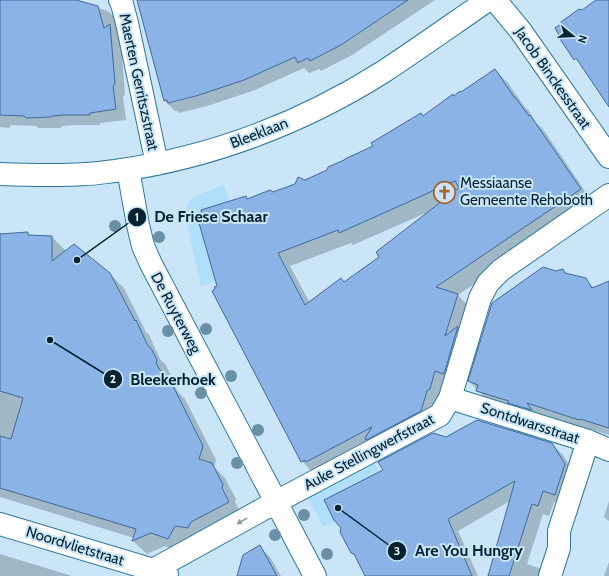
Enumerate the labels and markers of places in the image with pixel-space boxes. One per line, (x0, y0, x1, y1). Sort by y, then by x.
place label: Messiaanse Gemeente Rehoboth (460, 174, 593, 209)
church icon: Messiaanse Gemeente Rehoboth (431, 179, 457, 205)
callout: De Friese Schaar (127, 203, 276, 231)
callout: Bleekerhoek (103, 365, 224, 393)
callout: Are You Hungry (387, 537, 531, 565)

